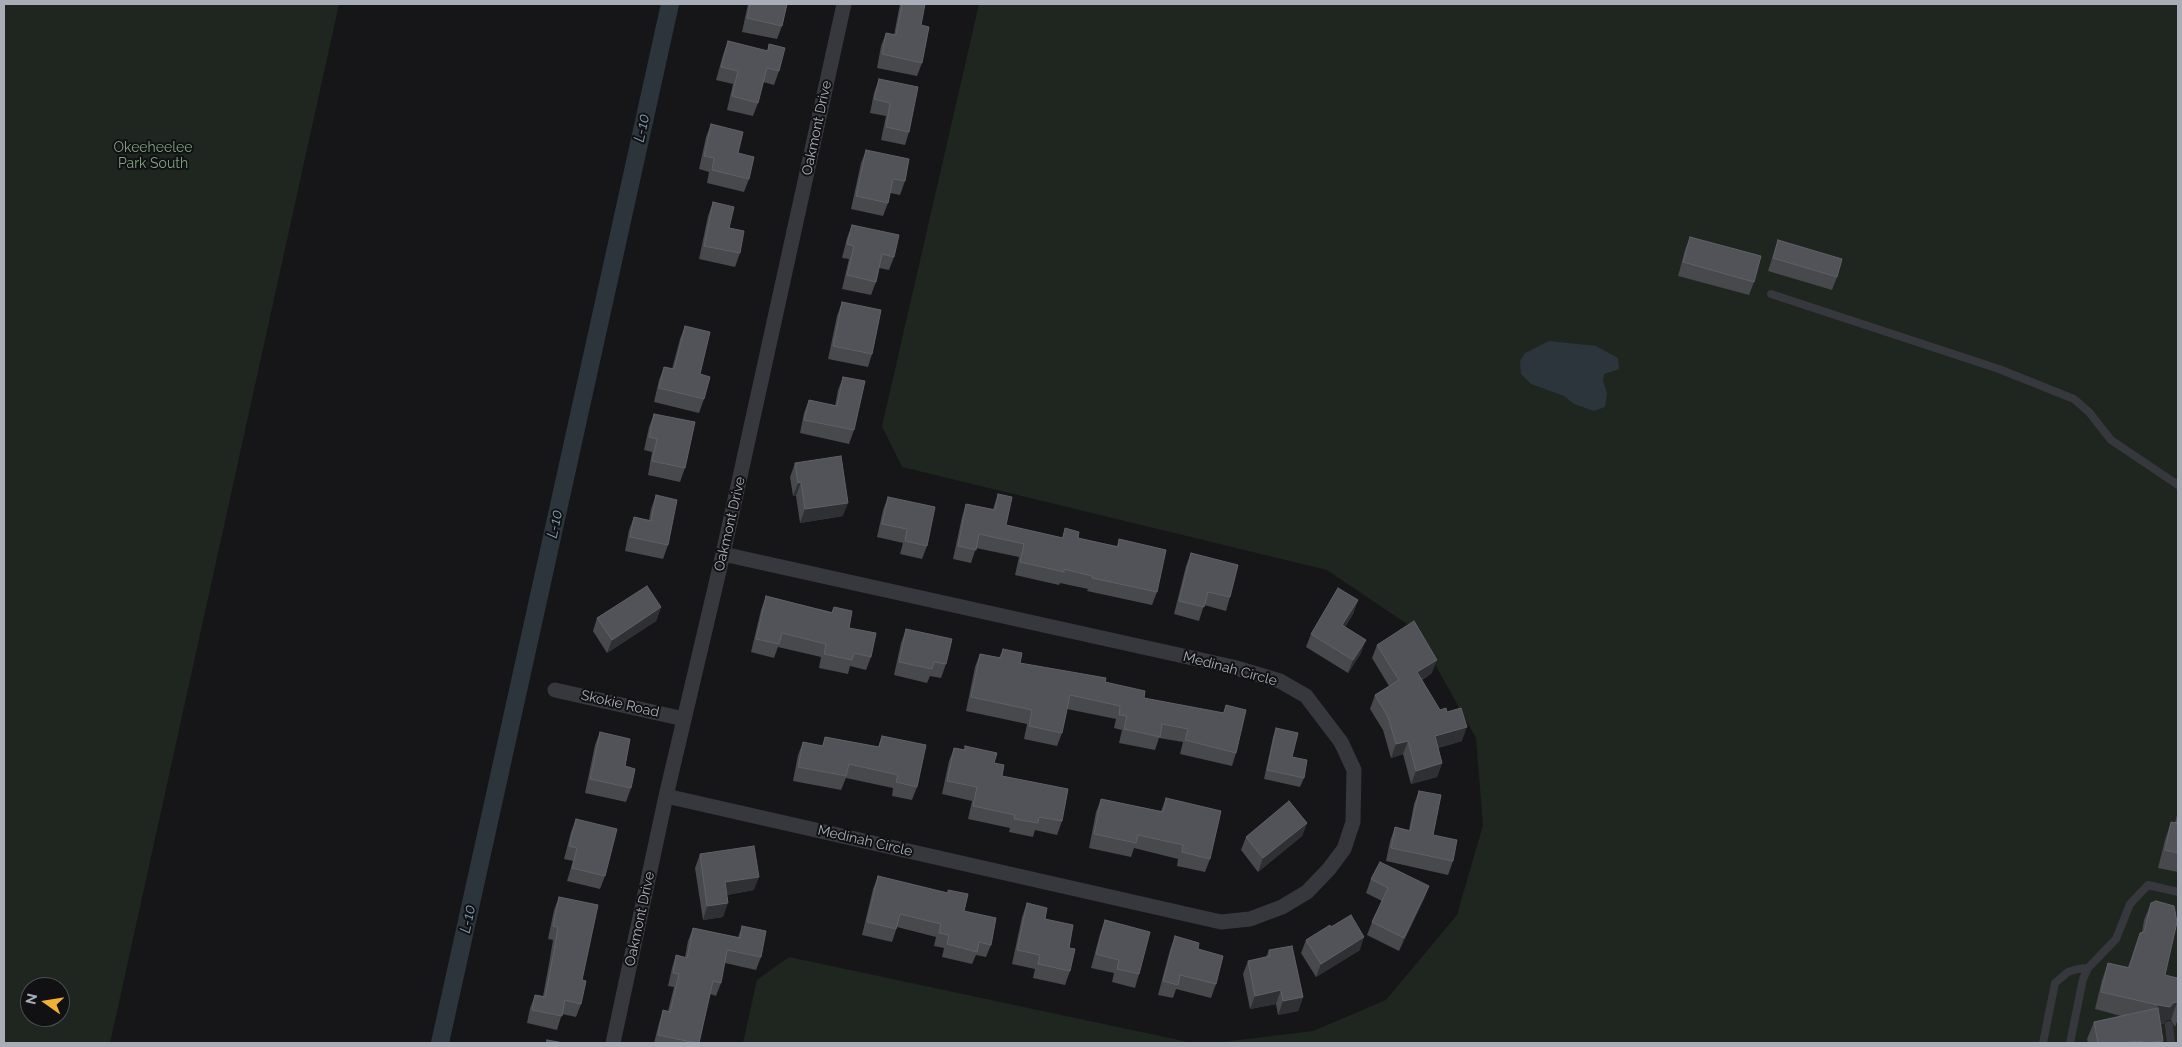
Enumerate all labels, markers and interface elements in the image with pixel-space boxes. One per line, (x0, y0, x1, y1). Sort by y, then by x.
street label: Oakmont Drive (799, 79, 835, 177)
water label: L-10 (630, 112, 654, 144)
park label: Okeeheelee Park South (114, 140, 192, 172)
street label: Oakmont Drive (711, 475, 749, 573)
water label: L-10 (543, 508, 567, 540)
street label: Medinah Circle (1181, 648, 1279, 690)
street label: Skokie Road (579, 687, 661, 721)
street label: Medinah Circle (816, 822, 914, 860)
street label: Oakmont Drive (622, 870, 658, 968)
water label: L-10 (456, 903, 480, 935)
north arrow (20, 977, 70, 1027)
text: N (22, 992, 40, 1006)

